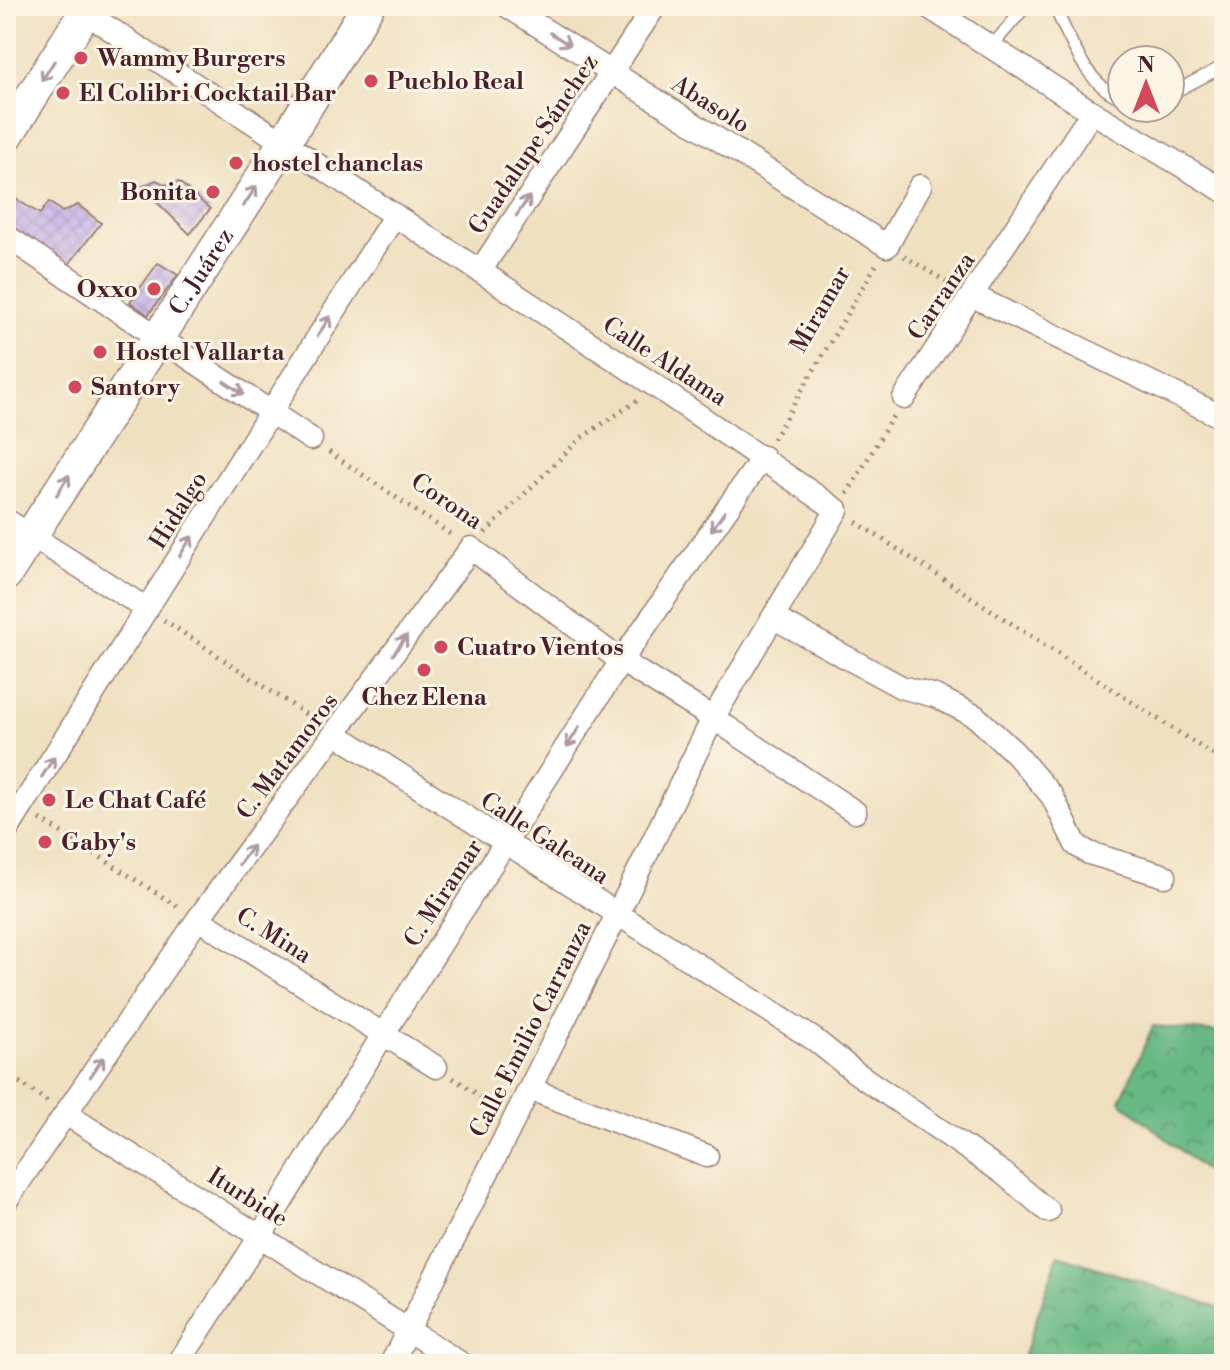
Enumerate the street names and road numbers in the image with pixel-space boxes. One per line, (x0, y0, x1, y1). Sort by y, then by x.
street label: Guadalupe Sánchez (462, 49, 605, 240)
street label: Abasolo (665, 69, 755, 140)
street label: C. Juárez (163, 223, 241, 321)
street label: Carranza (901, 246, 983, 346)
street label: Miramar (784, 261, 858, 358)
street label: Calle Aldama (597, 310, 733, 414)
street label: Hidalgo (143, 466, 214, 555)
street label: Corona (405, 467, 489, 537)
street label: C. Matamoros (230, 687, 345, 826)
street label: Calle Galeana (474, 786, 615, 892)
street label: C. Miramar (398, 834, 490, 953)
street label: C. Mina (230, 901, 317, 971)
street label: Calle Emilio Carranza (463, 916, 599, 1143)
street label: Iturbide (202, 1162, 293, 1234)

